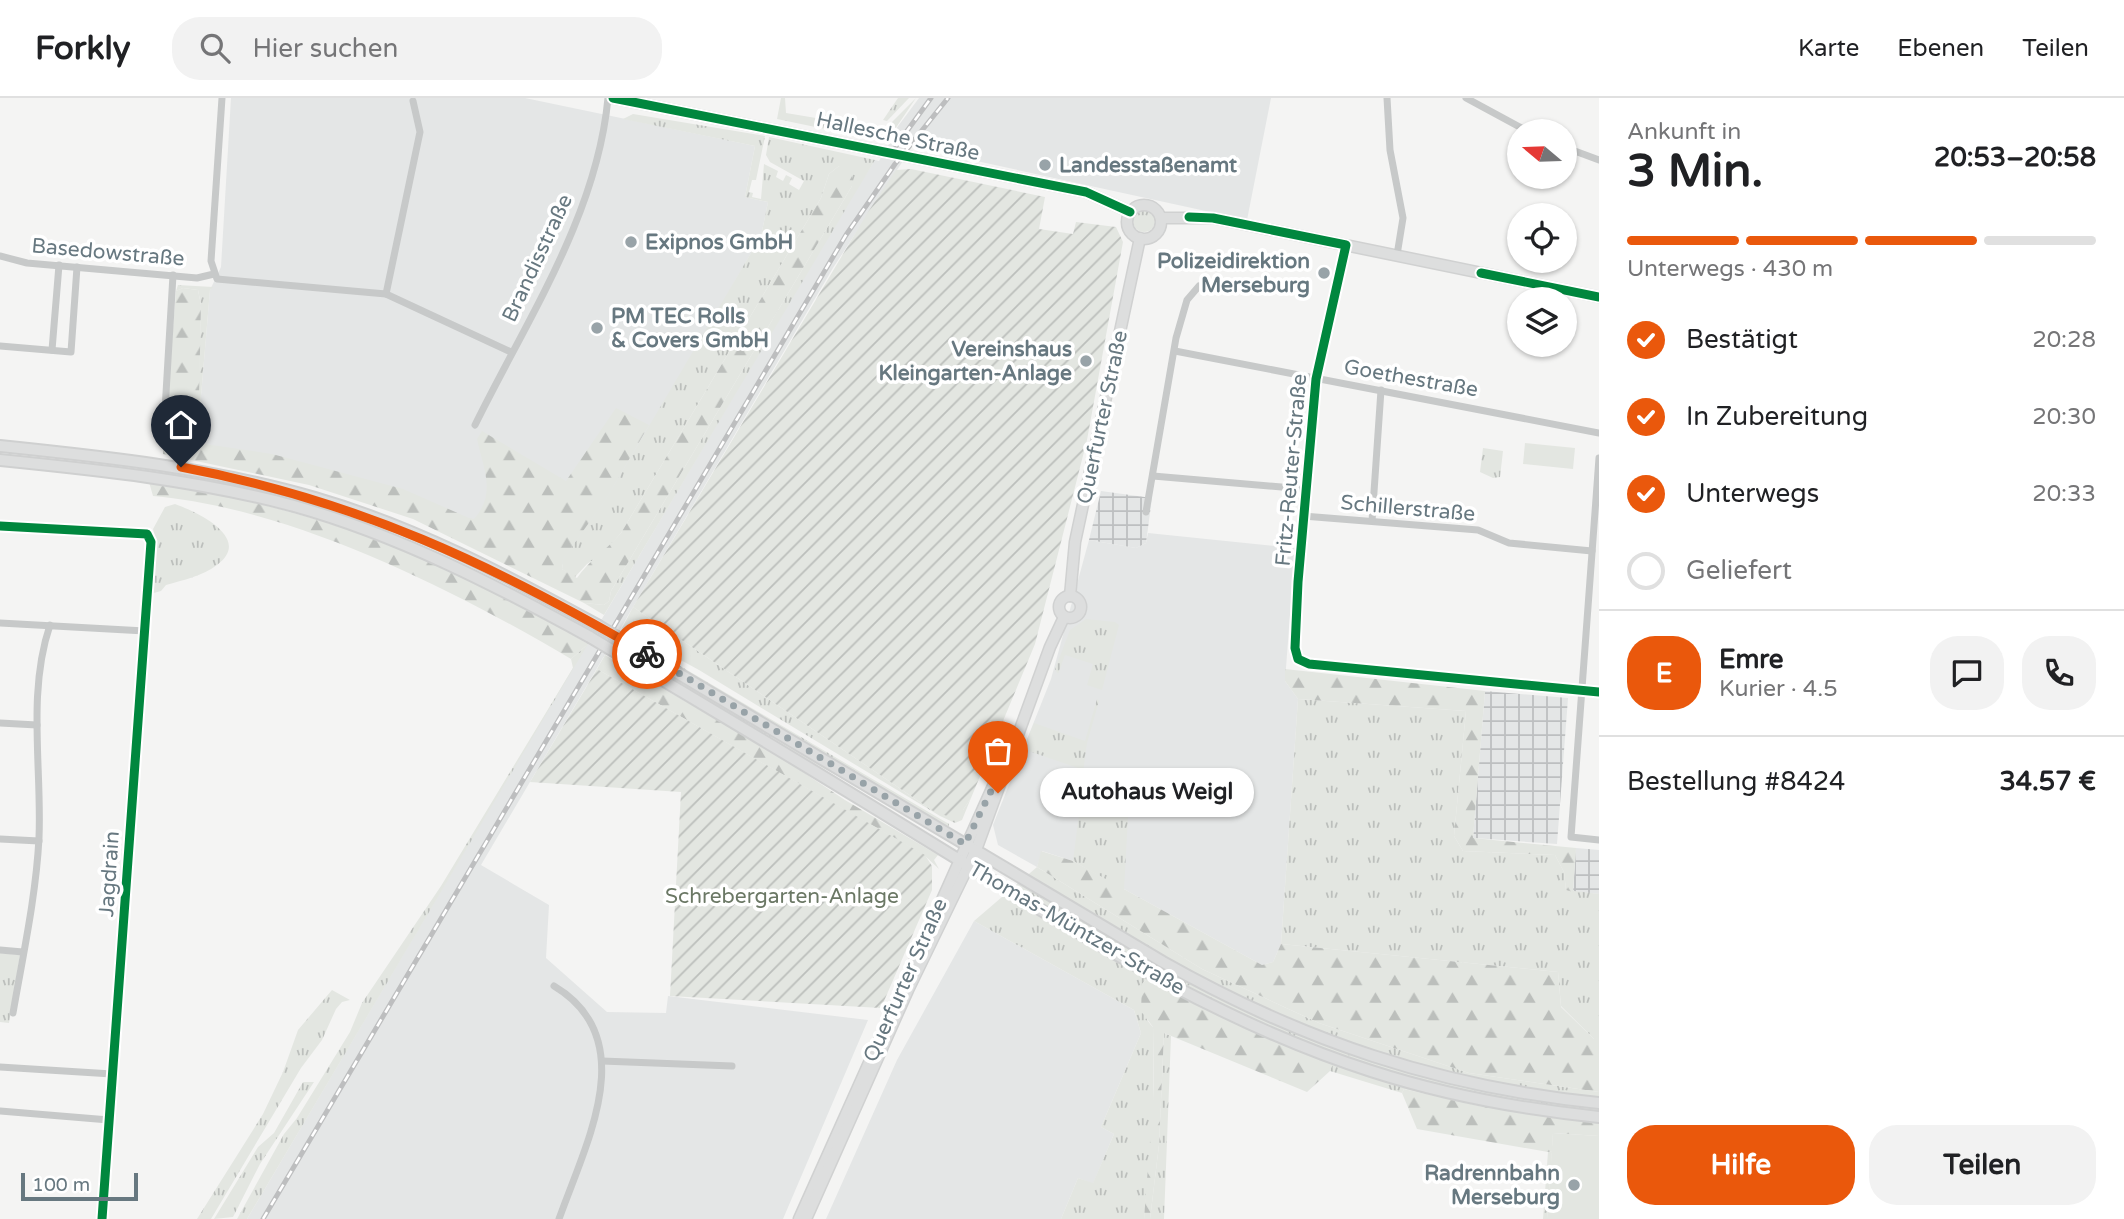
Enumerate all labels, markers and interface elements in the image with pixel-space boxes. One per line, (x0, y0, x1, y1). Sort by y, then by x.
search box (172, 17, 662, 80)
text: Forkly (35, 29, 130, 68)
icon: search (196, 29, 234, 67)
text: Hier suchen (252, 33, 398, 64)
text: Karte (1798, 34, 1859, 63)
text: Ebenen (1897, 34, 1984, 63)
text: Teilen (2022, 34, 2089, 63)
street label: Hallesche Straße (814, 107, 982, 166)
text: Ankunft in (1627, 118, 1741, 146)
north arrow (1507, 119, 1577, 189)
map controls (1507, 119, 1577, 357)
text: 20:53–20:58 (1934, 142, 2096, 173)
text: 3 Min. (1627, 144, 1763, 199)
place label: Landesstaßenamt (1059, 153, 1237, 178)
marker: Landesstaßenamt (1037, 157, 1053, 173)
street label: Brandisstraße (497, 190, 578, 326)
button: locate (1507, 203, 1577, 273)
place label: Exipnos GmbH (645, 230, 793, 255)
street label: Basedowstraße (30, 233, 186, 272)
marker: Exipnos GmbH (623, 234, 639, 250)
place label: Polizeidirektion Merseburg (1157, 249, 1310, 298)
text: Unterwegs · 430 m (1627, 255, 1833, 283)
marker: Polizeidirektion Merseburg (1316, 265, 1332, 281)
button: layers (1507, 287, 1577, 357)
place label: PM TEC Rolls & Covers GmbH (611, 304, 769, 353)
marker: PM TEC Rolls & Covers GmbH (589, 320, 605, 336)
icon: check (1627, 321, 1665, 359)
text: Bestätigt (1686, 324, 1798, 355)
text: 20:28 (2032, 326, 2096, 354)
street label: Querfurter Straße (1072, 328, 1133, 506)
place label: Vereinshaus Kleingarten-Anlage (878, 337, 1072, 386)
marker: Vereinshaus Kleingarten-Anlage (1078, 353, 1094, 369)
street label: Goethestraße (1342, 354, 1480, 403)
street label: Fritz-Reuter-Straße (1271, 373, 1312, 567)
pin (151, 395, 211, 467)
icon: check (1627, 398, 1665, 436)
text: In Zubereitung (1686, 401, 1868, 432)
text: 20:30 (2032, 403, 2096, 431)
icon: home (162, 406, 200, 444)
icon: check (1627, 475, 1665, 513)
text: Unterwegs (1686, 478, 1819, 509)
text: 20:33 (2032, 480, 2096, 508)
street label: Schillerstraße (1340, 490, 1476, 527)
text: Geliefert (1686, 555, 1792, 586)
courier (612, 619, 682, 689)
icon: bike (628, 635, 666, 673)
button: chat (1930, 636, 2004, 710)
button: phone (2022, 636, 2096, 710)
text: Emre (1719, 644, 1784, 675)
text: E (1656, 658, 1672, 689)
text: Kurier · 4.5 (1719, 675, 1838, 703)
pin (968, 721, 1028, 793)
icon: bag (979, 732, 1017, 770)
text: Bestellung #8424 (1627, 766, 1845, 797)
text: 34.57 € (1999, 766, 2096, 797)
callout: Autohaus Weigl (1040, 768, 1254, 818)
text: Autohaus Weigl (1061, 778, 1233, 806)
street label: Jagdrain (94, 830, 125, 918)
street label: Thomas-Müntzer-Straße (964, 856, 1189, 1001)
park label: Schrebergarten-Anlage (665, 884, 899, 909)
street label: Querfurter Straße (858, 894, 953, 1066)
button: Hilfe (1627, 1125, 1855, 1205)
button: Teilen (1869, 1125, 2096, 1205)
place label: Radrennbahn Merseburg (1424, 1161, 1560, 1210)
scale bar (21, 1170, 138, 1202)
text: 100 m (32, 1174, 90, 1196)
marker: Radrennbahn Merseburg (1566, 1177, 1582, 1193)

